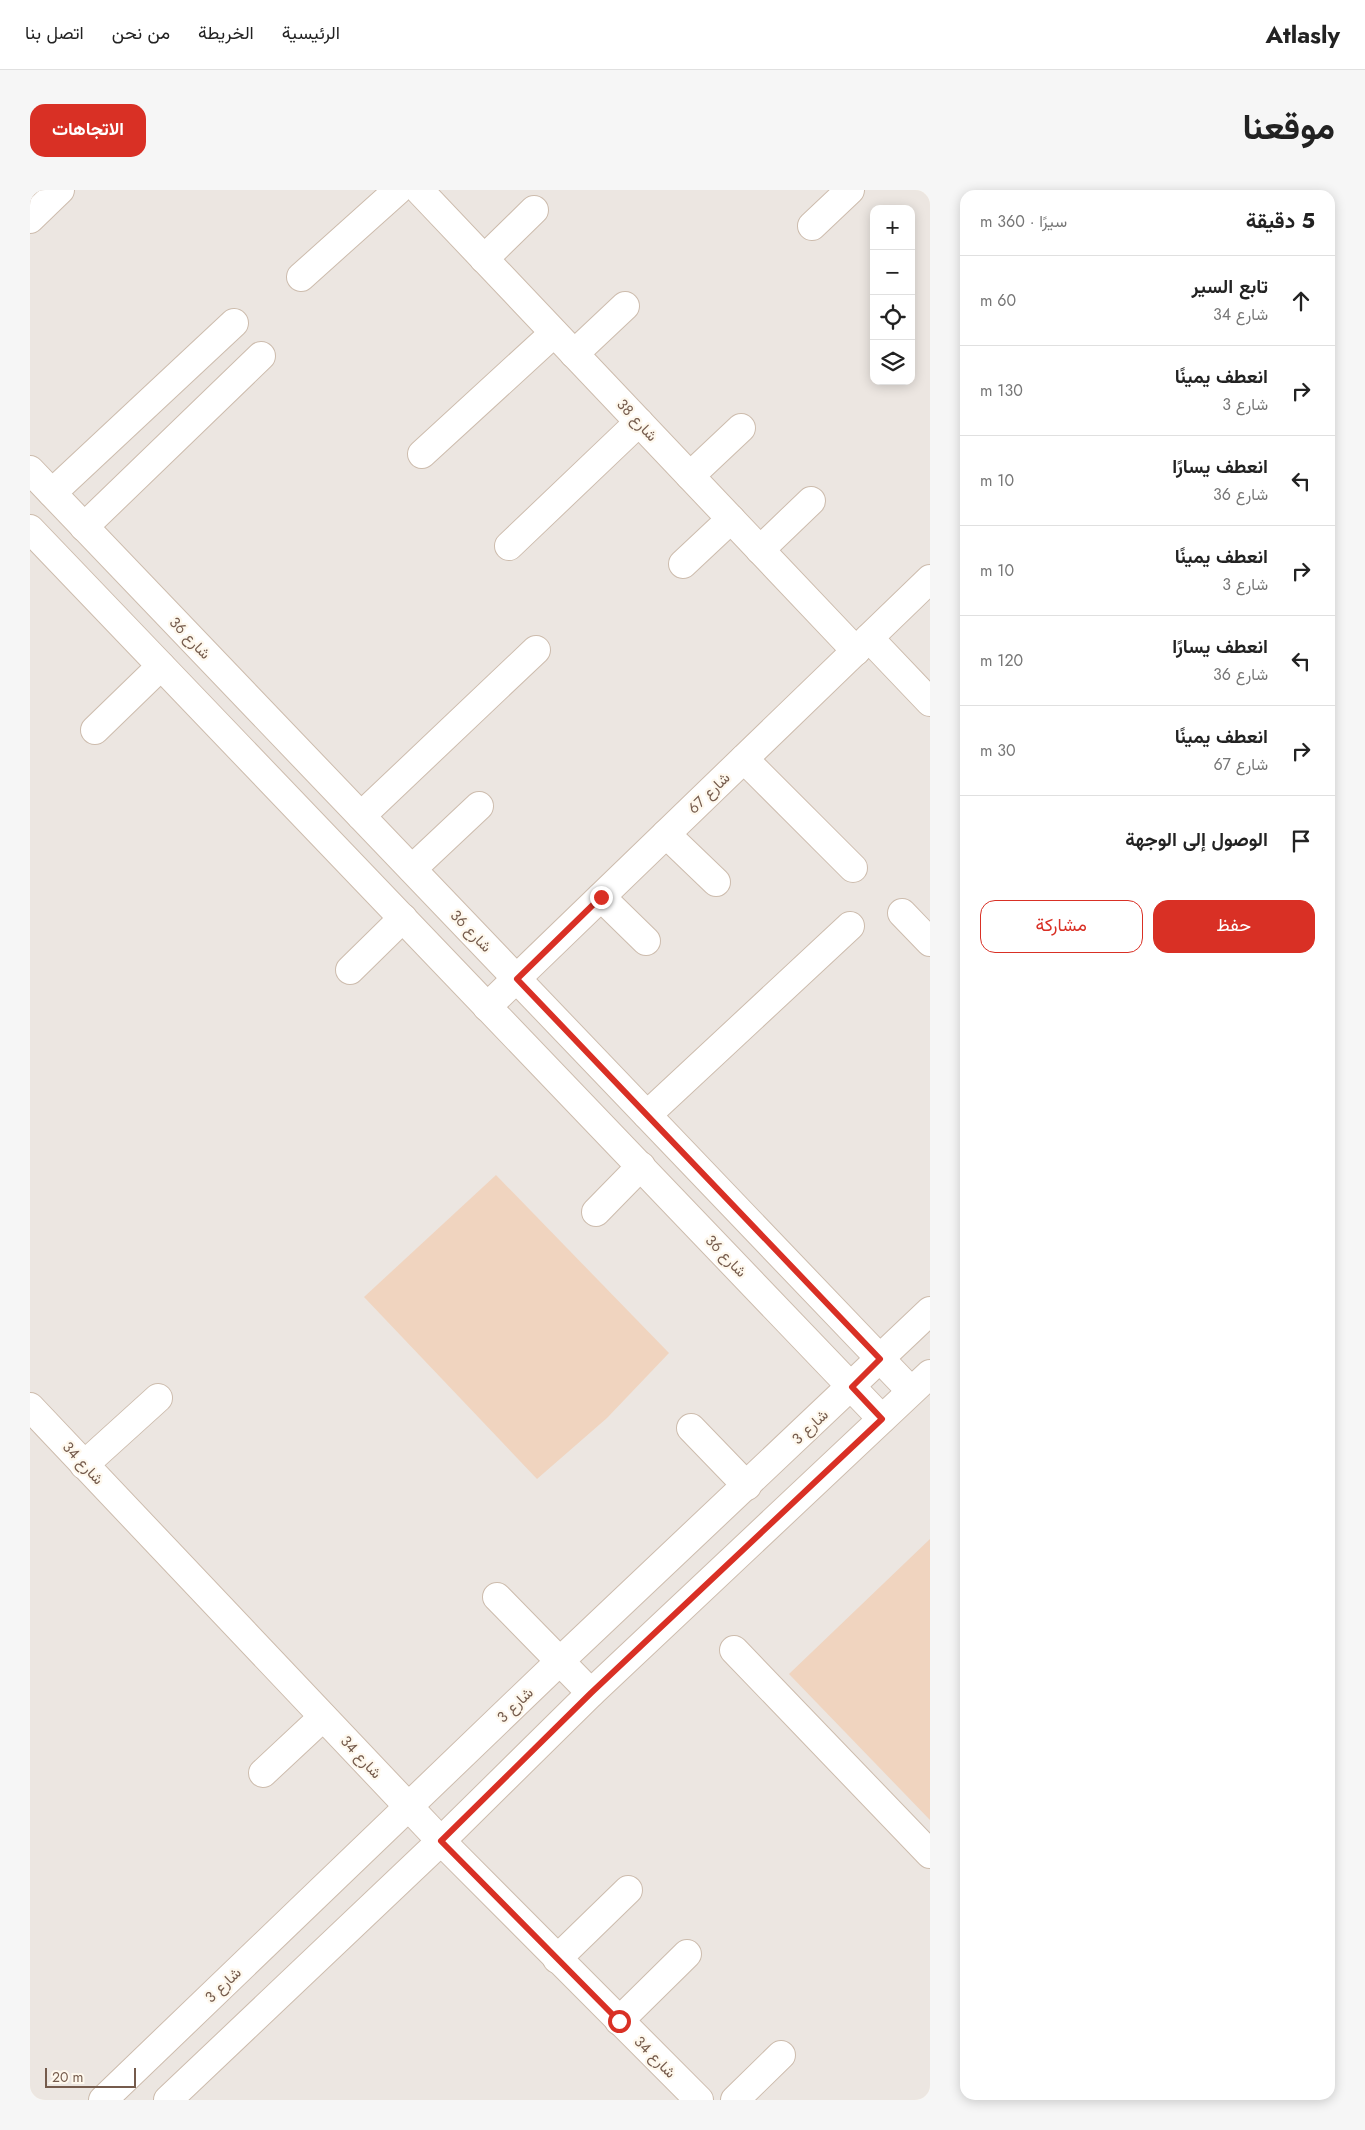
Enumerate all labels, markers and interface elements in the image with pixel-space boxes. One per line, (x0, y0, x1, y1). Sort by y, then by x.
text: Atlasly (1265, 17, 1340, 52)
text: اتصل بنا (25, 20, 84, 46)
text: من نحن (112, 20, 170, 46)
text: الخريطة (198, 20, 254, 46)
text: الرئيسية (282, 20, 340, 46)
text: موقعنا (1242, 102, 1335, 152)
button: الاتجاهات (30, 104, 146, 157)
map controls (870, 205, 915, 385)
button: + (870, 205, 915, 250)
text: 5 دقيقة (1246, 206, 1315, 236)
text: سيرًا · 360 m (980, 210, 1067, 233)
button: − (870, 250, 915, 295)
text: تابع السير (1191, 273, 1268, 300)
icon: ahead (1287, 287, 1315, 315)
text: 60 m (980, 289, 1016, 312)
button: locate (870, 295, 915, 340)
text: شارع 34 (1213, 303, 1268, 326)
button: layers (870, 340, 915, 385)
text: انعطف يمينًا (1175, 363, 1268, 390)
icon: right (1287, 377, 1315, 405)
text: 130 m (980, 379, 1023, 402)
text: شارع 3 (1222, 393, 1268, 416)
street label: شارع 38 (612, 394, 663, 446)
text: انعطف يسارًا (1172, 453, 1268, 480)
icon: left (1287, 467, 1315, 495)
text: 10 m (980, 469, 1014, 492)
text: شارع 36 (1213, 483, 1268, 506)
text: انعطف يمينًا (1175, 543, 1268, 570)
icon: right (1287, 557, 1315, 585)
text: 10 m (980, 559, 1014, 582)
text: شارع 3 (1222, 573, 1268, 596)
street label: شارع 36 (164, 612, 216, 664)
text: انعطف يسارًا (1172, 633, 1268, 660)
icon: left (1287, 647, 1315, 675)
text: 120 m (980, 649, 1023, 672)
text: شارع 36 (1213, 663, 1268, 686)
text: انعطف يمينًا (1175, 723, 1268, 750)
icon: right (1287, 737, 1315, 765)
text: 30 m (980, 739, 1016, 762)
text: شارع 67 (1213, 753, 1268, 776)
street label: شارع 67 (683, 767, 735, 819)
text: الوصول إلى الوجهة (1125, 826, 1268, 853)
icon: arrive (1287, 827, 1315, 855)
route end (590, 886, 613, 909)
button: مشاركة (980, 900, 1143, 953)
button: حفظ (1153, 900, 1315, 953)
street label: شارع 36 (445, 905, 497, 957)
street label: شارع 36 (700, 1230, 752, 1282)
street label: شارع 3 (787, 1404, 833, 1450)
street label: شارع 34 (57, 1437, 109, 1489)
street label: شارع 3 (492, 1682, 538, 1728)
street label: شارع 34 (335, 1731, 387, 1783)
street label: شارع 3 (200, 1962, 246, 2008)
route start (608, 2010, 631, 2033)
street label: شارع 34 (629, 2031, 681, 2083)
scale bar (45, 2065, 136, 2088)
text: 20 m (52, 2067, 84, 2087)

